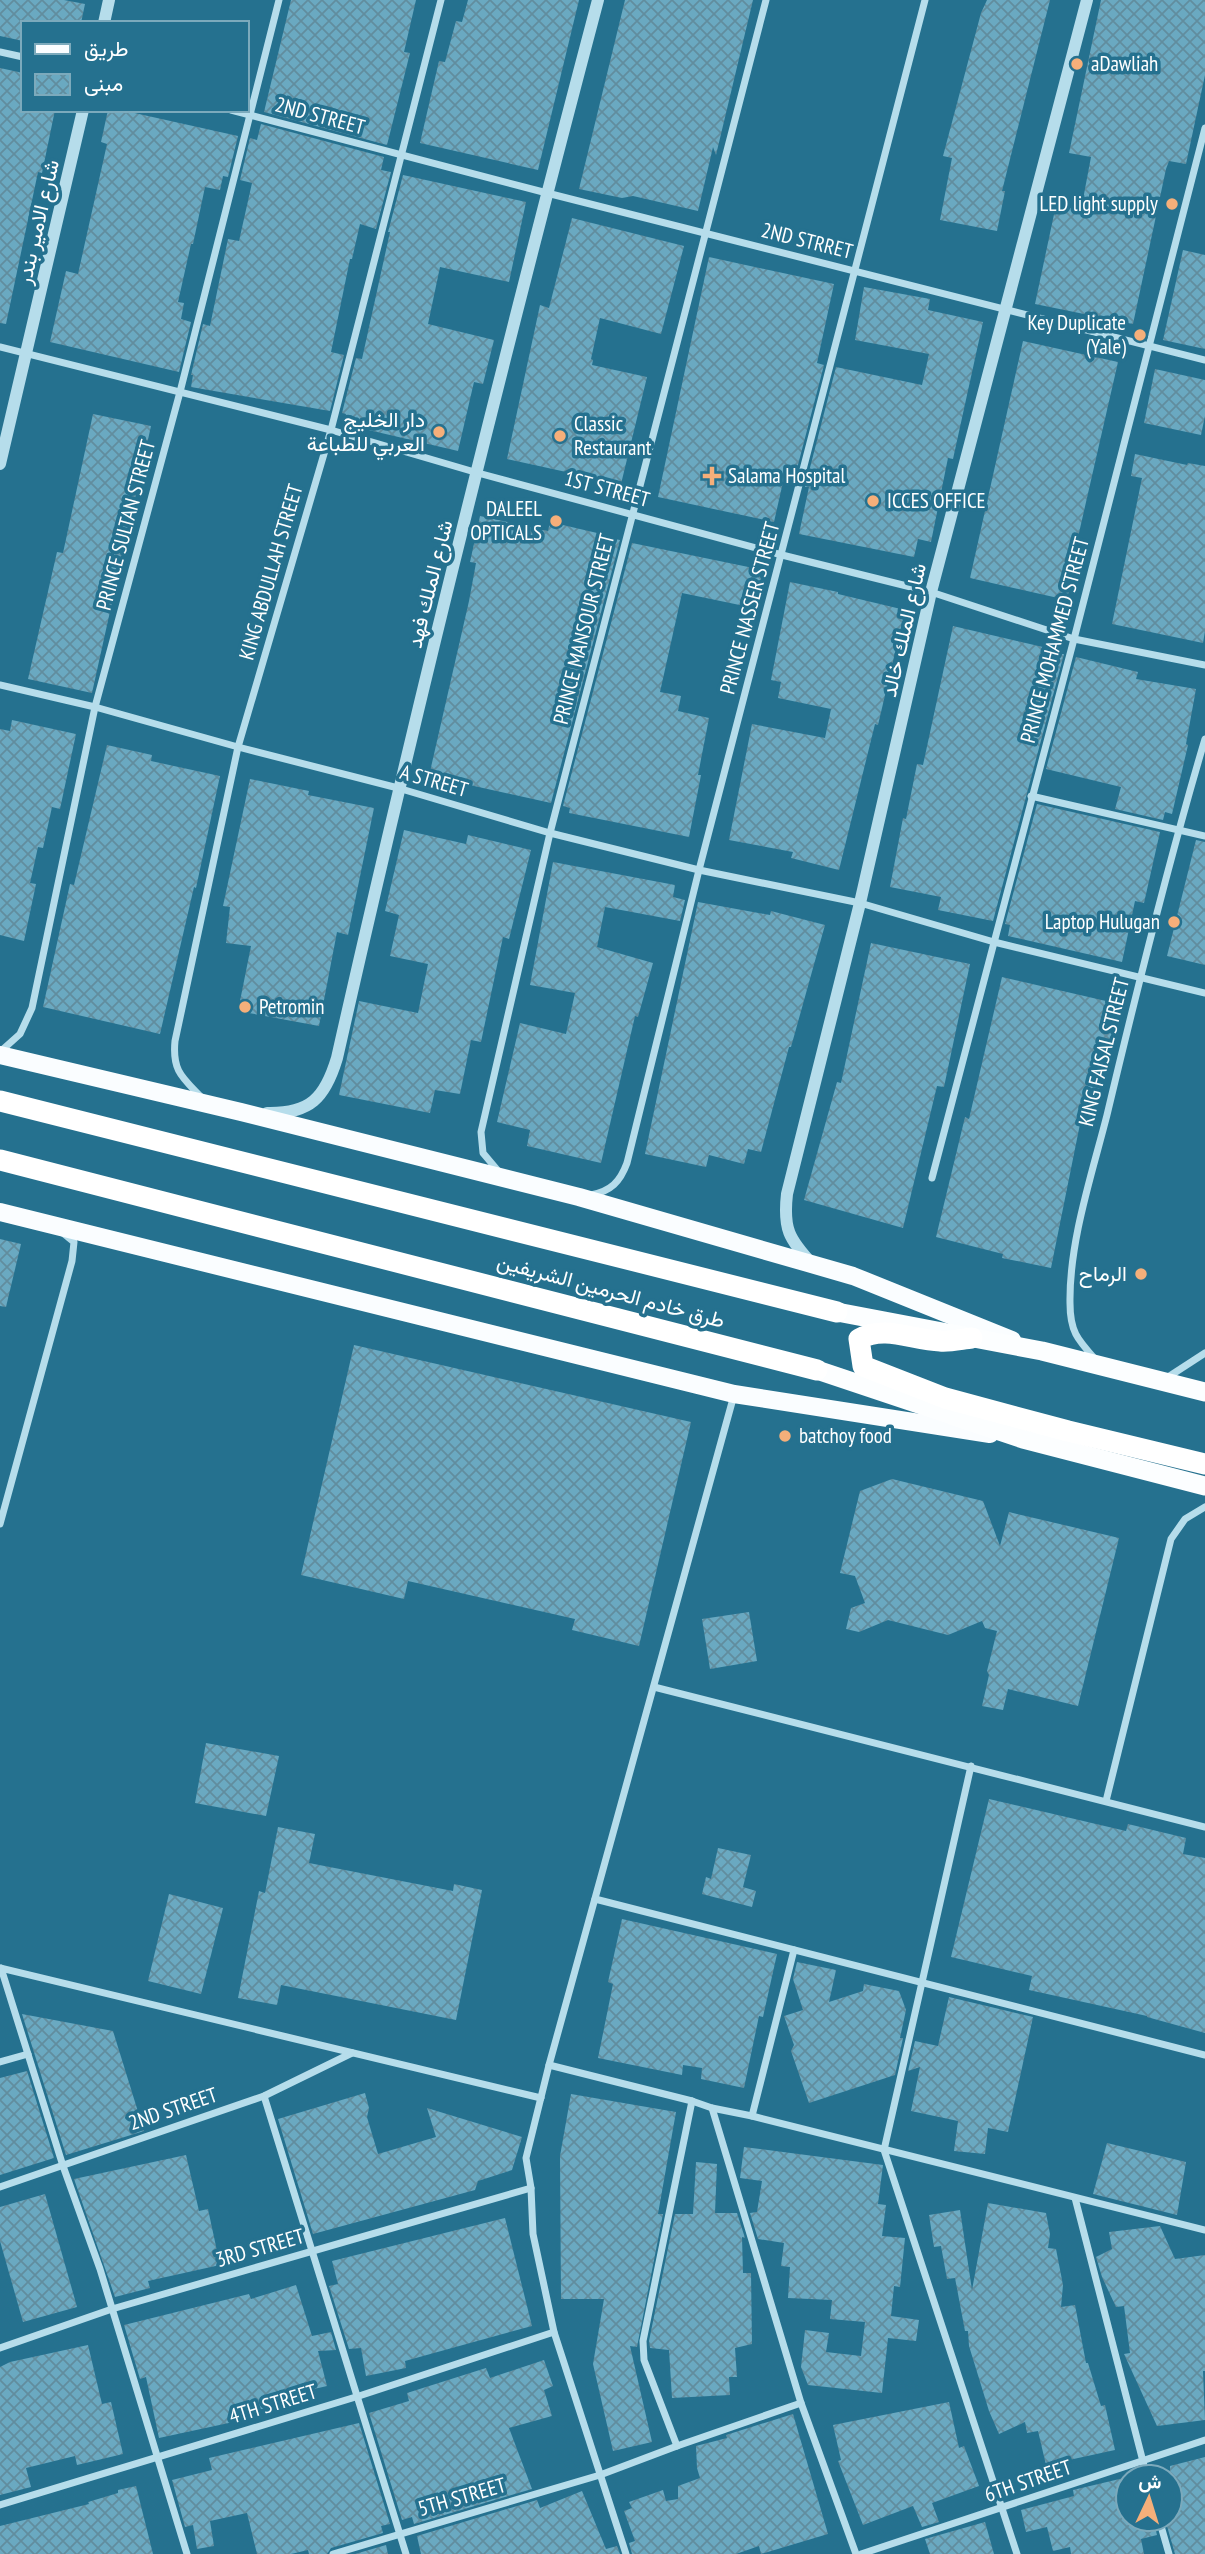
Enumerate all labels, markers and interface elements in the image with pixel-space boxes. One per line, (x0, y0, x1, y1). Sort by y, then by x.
legend (21, 21, 248, 112)
text: طريق (84, 35, 129, 62)
place label: aDawliah (1091, 50, 1158, 77)
marker: aDawliah (1069, 56, 1085, 72)
text: مبنى (84, 70, 123, 97)
street label: 2ND STREET (272, 91, 369, 141)
street label: شارع الامير بندر (10, 157, 66, 288)
place label: LED light supply (1040, 190, 1158, 217)
marker: LED light supply (1164, 196, 1180, 212)
street label: 2ND STRRET (759, 216, 856, 265)
place label: Key Duplicate (Yale) (1028, 309, 1126, 360)
marker: Key Duplicate (Yale) (1132, 327, 1148, 343)
place label: دار الخليج العربي للطباعة (307, 406, 425, 461)
place label: Classic Restaurant (574, 410, 652, 461)
marker: دار الخليج العربي للطباعة (431, 424, 447, 440)
marker: Classic Restaurant (552, 428, 568, 444)
street label: PRINCE SULTAN STREET (90, 436, 161, 613)
place label: Salama Hospital (728, 462, 845, 489)
street label: 1ST STREET (561, 464, 653, 513)
marker: Salama Hospital (702, 466, 722, 486)
street label: KING ABDULLAH STREET (233, 480, 309, 663)
place label: ICCES OFFICE (887, 487, 986, 514)
marker: ICCES OFFICE (865, 493, 881, 509)
place label: DALEEL OPTICALS (470, 495, 542, 546)
marker: DALEEL OPTICALS (548, 513, 564, 529)
street label: شارع الملك فهد (401, 517, 459, 651)
street label: PRINCE NASSER STREET (714, 518, 786, 697)
street label: PRINCE MANSOUR STREET (547, 530, 620, 727)
street label: PRINCE MOHAMMED STREET (1014, 533, 1095, 746)
street label: شارع الملك خالد (875, 560, 933, 700)
street label: A STREET (397, 758, 472, 803)
place label: Laptop Hulugan (1045, 908, 1160, 935)
marker: Laptop Hulugan (1166, 914, 1182, 930)
street label: KING FAISAL STREET (1072, 974, 1135, 1129)
place label: Petromin (259, 993, 325, 1020)
marker: Petromin (237, 999, 253, 1015)
street label: طرق خادم الحرمين الشريفين (494, 1247, 728, 1335)
place label: الرماح (1079, 1260, 1127, 1288)
marker: الرماح (1133, 1266, 1149, 1282)
place label: batchoy food (799, 1422, 892, 1449)
marker: batchoy food (777, 1428, 793, 1444)
street label: 2ND STREET (125, 2081, 221, 2136)
street label: 3RD STREET (212, 2222, 308, 2273)
street label: 4TH STREET (226, 2377, 321, 2430)
street label: 6TH STREET (981, 2453, 1076, 2508)
north arrow (1114, 2463, 1184, 2533)
text: ش (1138, 2468, 1163, 2494)
street label: 5TH STREET (415, 2471, 510, 2522)

